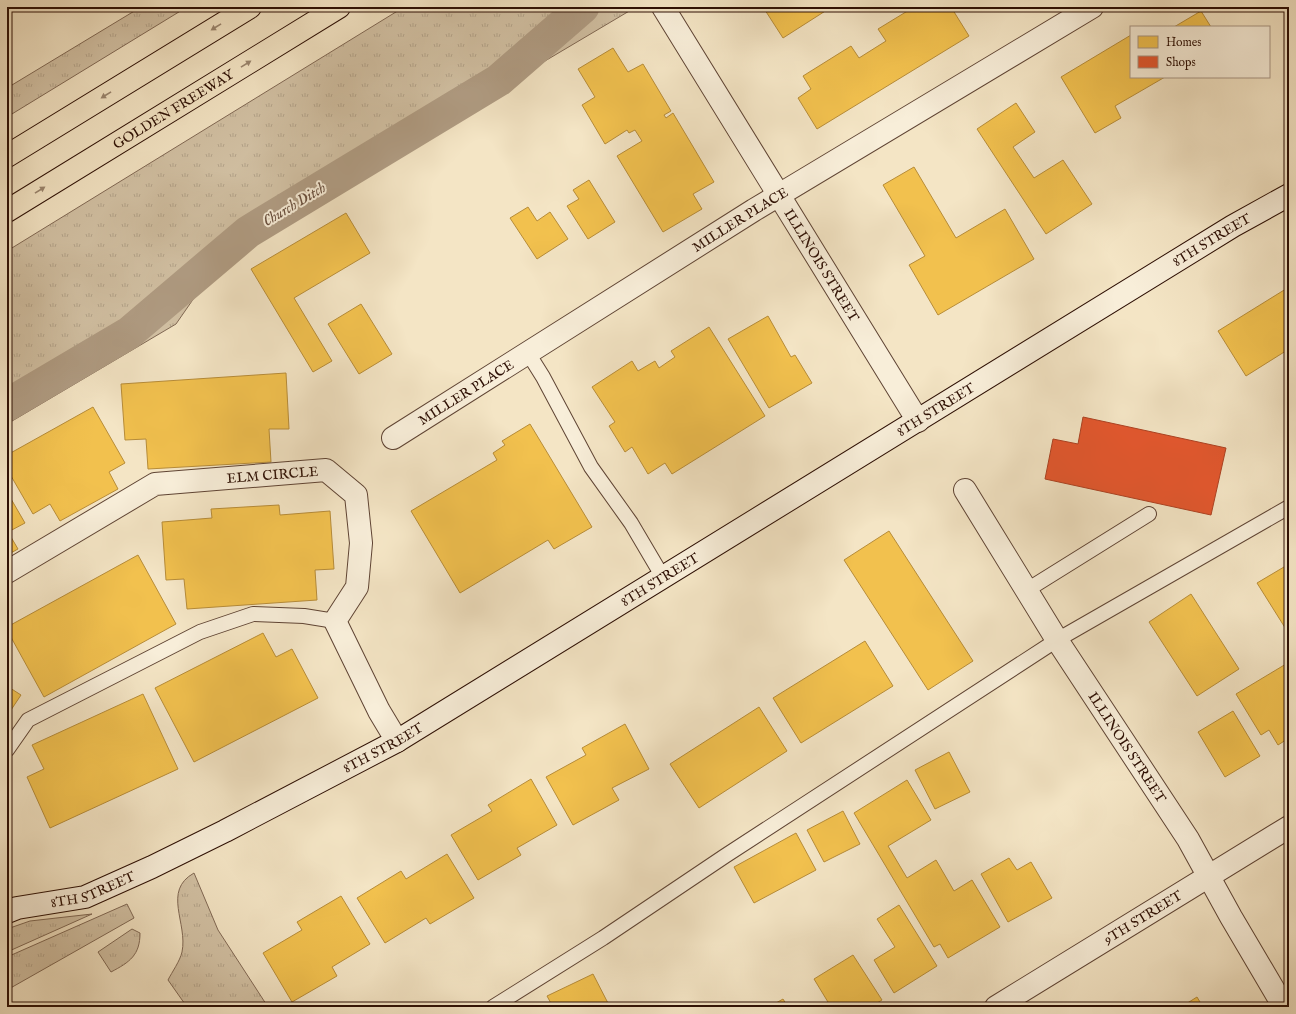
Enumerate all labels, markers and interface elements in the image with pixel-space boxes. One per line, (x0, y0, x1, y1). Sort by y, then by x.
one-way arrow (210, 24, 222, 31)
legend (1130, 26, 1270, 78)
text: Homes (1166, 35, 1202, 50)
text: Shops (1166, 55, 1196, 71)
one-way arrow (240, 60, 252, 67)
street label: GOLDEN FREEWAY (110, 65, 239, 154)
one-way arrow (100, 92, 112, 99)
water label: Church Ditch (259, 178, 330, 231)
street label: MILLER PLACE (689, 184, 792, 257)
one-way arrow (34, 187, 46, 194)
street label: ILLINOIS STREET (779, 206, 863, 326)
street label: 8TH STREET (1169, 210, 1255, 271)
street label: MILLER PLACE (415, 356, 518, 430)
street label: 8TH STREET (894, 379, 979, 441)
street label: ELM CIRCLE (226, 463, 319, 488)
street label: 8TH STREET (618, 549, 703, 611)
street label: ILLINOIS STREET (1084, 689, 1170, 807)
street label: 8TH STREET (340, 719, 427, 778)
street label: 8TH STREET (49, 867, 139, 912)
street label: 9TH STREET (1100, 886, 1186, 949)

